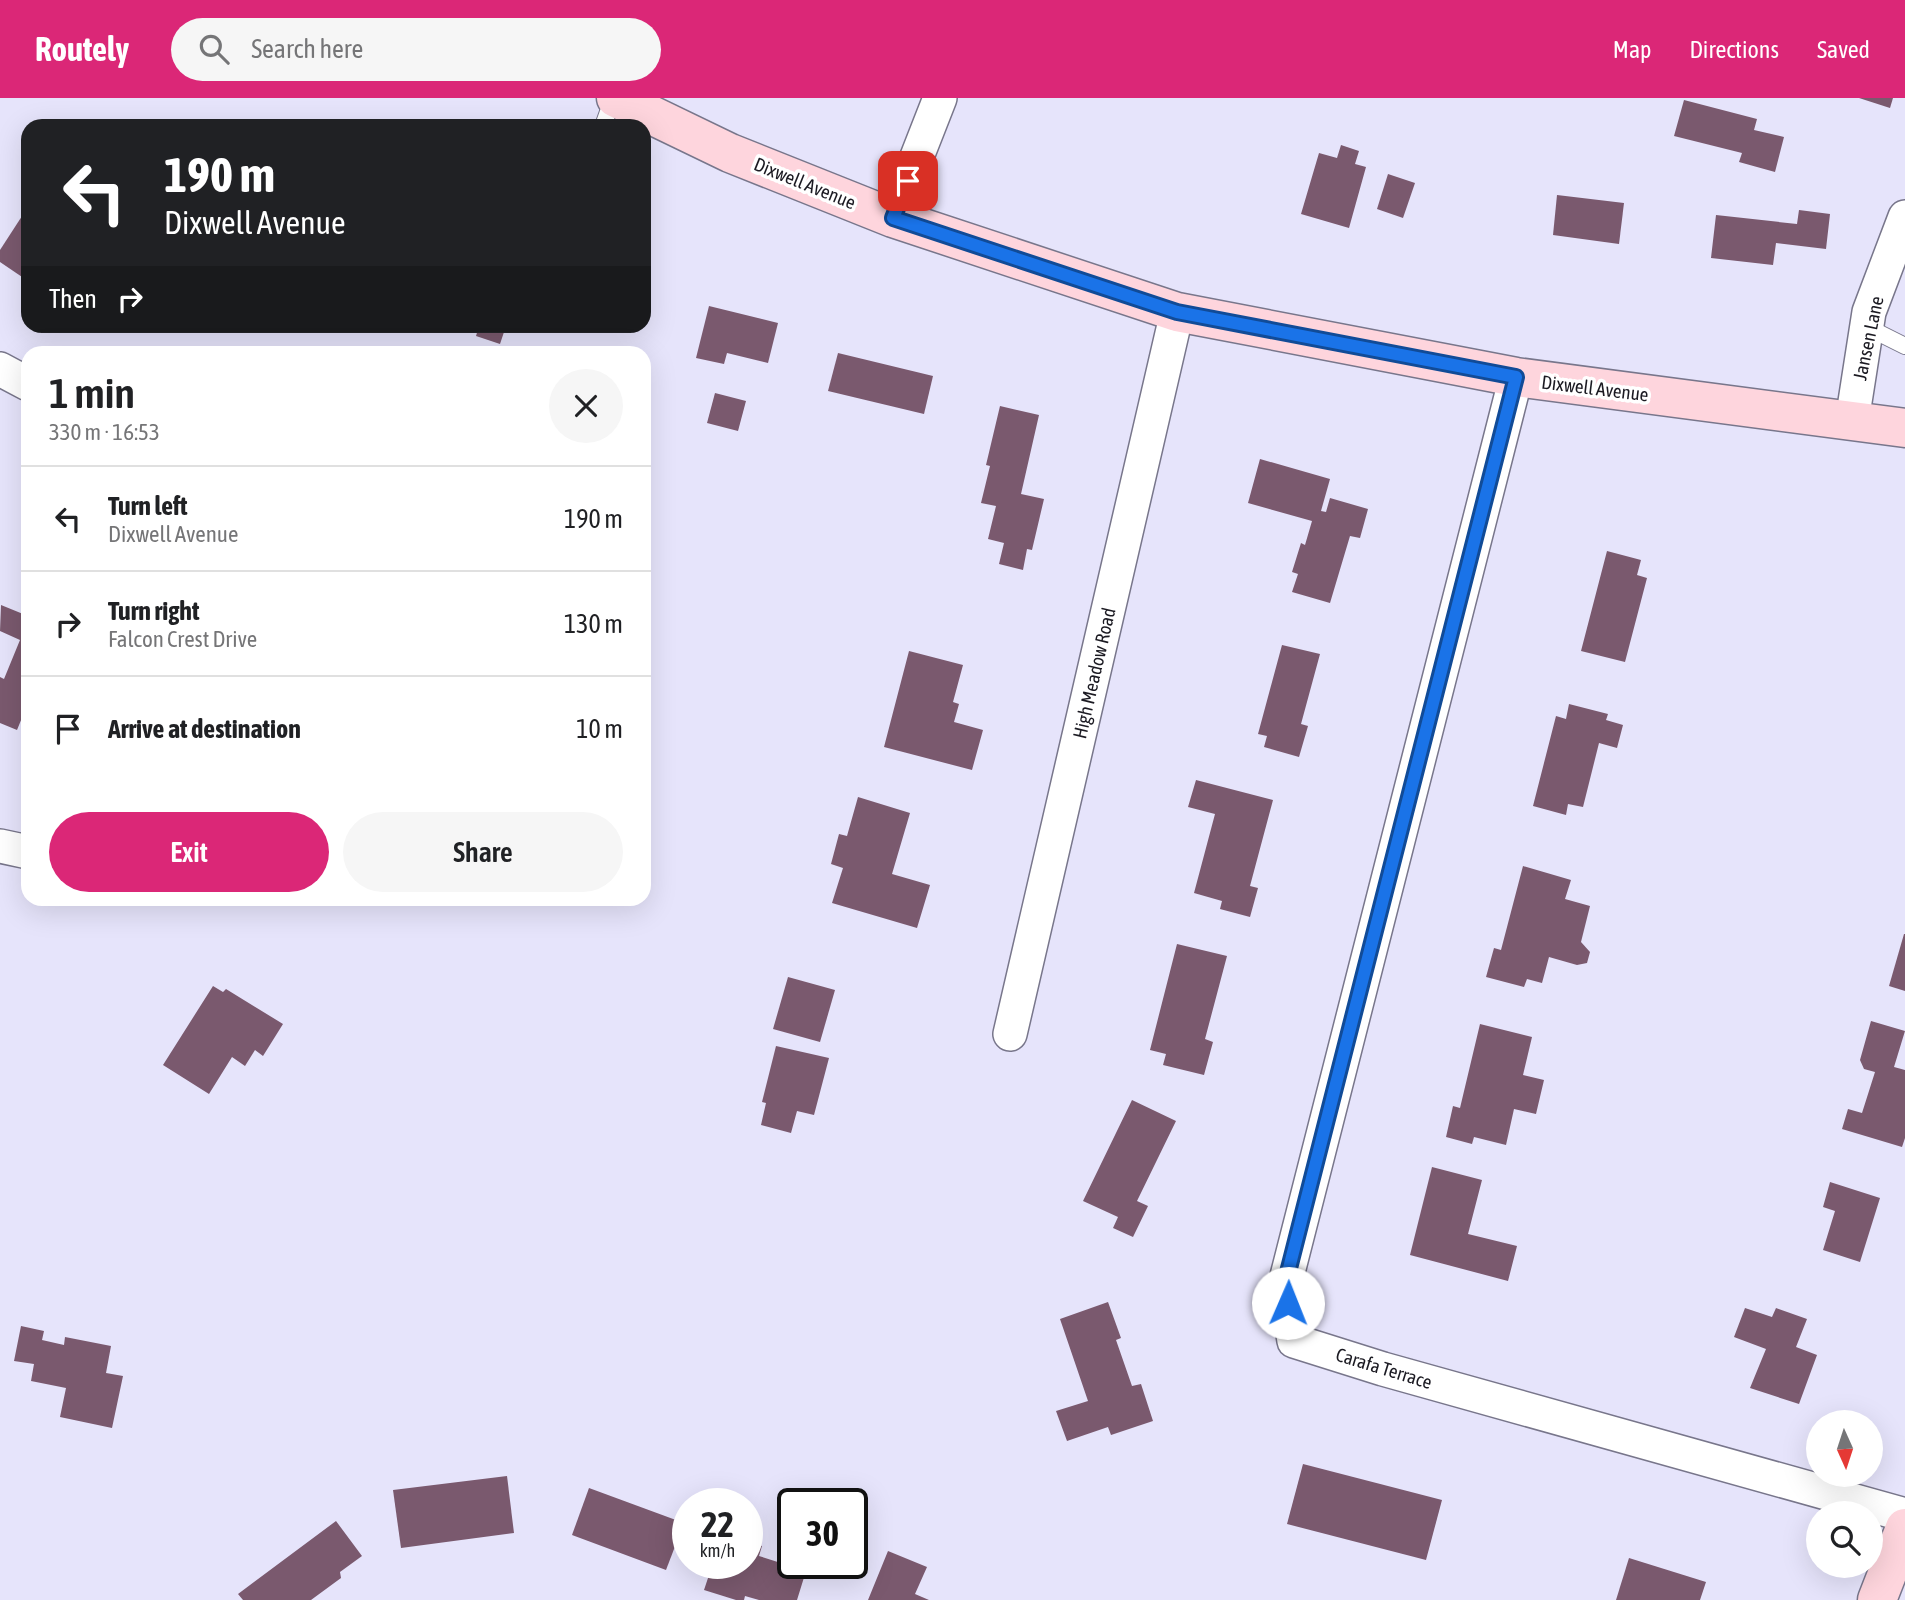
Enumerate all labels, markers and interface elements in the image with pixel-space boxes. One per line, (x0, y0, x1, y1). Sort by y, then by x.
search box (171, 18, 661, 81)
text: Routely (35, 30, 129, 68)
icon: search (195, 30, 233, 68)
text: Search here (251, 34, 363, 64)
text: Map (1613, 36, 1651, 63)
text: Directions (1689, 36, 1779, 63)
text: Saved (1817, 36, 1870, 63)
text: 190 m (164, 146, 275, 202)
icon: left (49, 147, 140, 238)
pin (878, 151, 938, 211)
street label: Dixwell Avenue (751, 153, 859, 213)
icon: arrive (889, 162, 927, 200)
text: Dixwell Avenue (164, 204, 345, 241)
icon: right (111, 280, 149, 318)
text: Then (49, 284, 97, 314)
street label: Jansen Lane (1848, 294, 1888, 382)
text: 1 min (49, 369, 135, 417)
button: close (549, 369, 623, 443)
street label: Dixwell Avenue (1540, 371, 1650, 405)
text: 330 m · 16:53 (49, 419, 160, 445)
text: Turn left (108, 491, 188, 521)
icon: left (49, 500, 87, 538)
text: 190 m (564, 504, 623, 534)
text: Dixwell Avenue (108, 521, 238, 547)
text: Turn right (108, 596, 199, 626)
icon: right (49, 605, 87, 643)
street label: High Meadow Road (1068, 605, 1120, 741)
text: 130 m (564, 609, 623, 639)
text: Falcon Crest Drive (108, 626, 257, 652)
icon: arrive (49, 710, 87, 748)
text: Arrive at destination (108, 714, 301, 744)
text: 10 m (576, 714, 623, 744)
button: Exit (49, 812, 329, 892)
button: Share (343, 812, 623, 892)
position arrow (1251, 1266, 1325, 1340)
street label: Carafa Terrace (1333, 1343, 1435, 1393)
north arrow (1806, 1410, 1883, 1488)
map controls (1806, 1410, 1883, 1578)
speed limit sign: 30 (777, 1488, 868, 1579)
button: search (1806, 1501, 1883, 1578)
text: 22 (701, 1504, 734, 1544)
text: km/h (700, 1540, 735, 1561)

